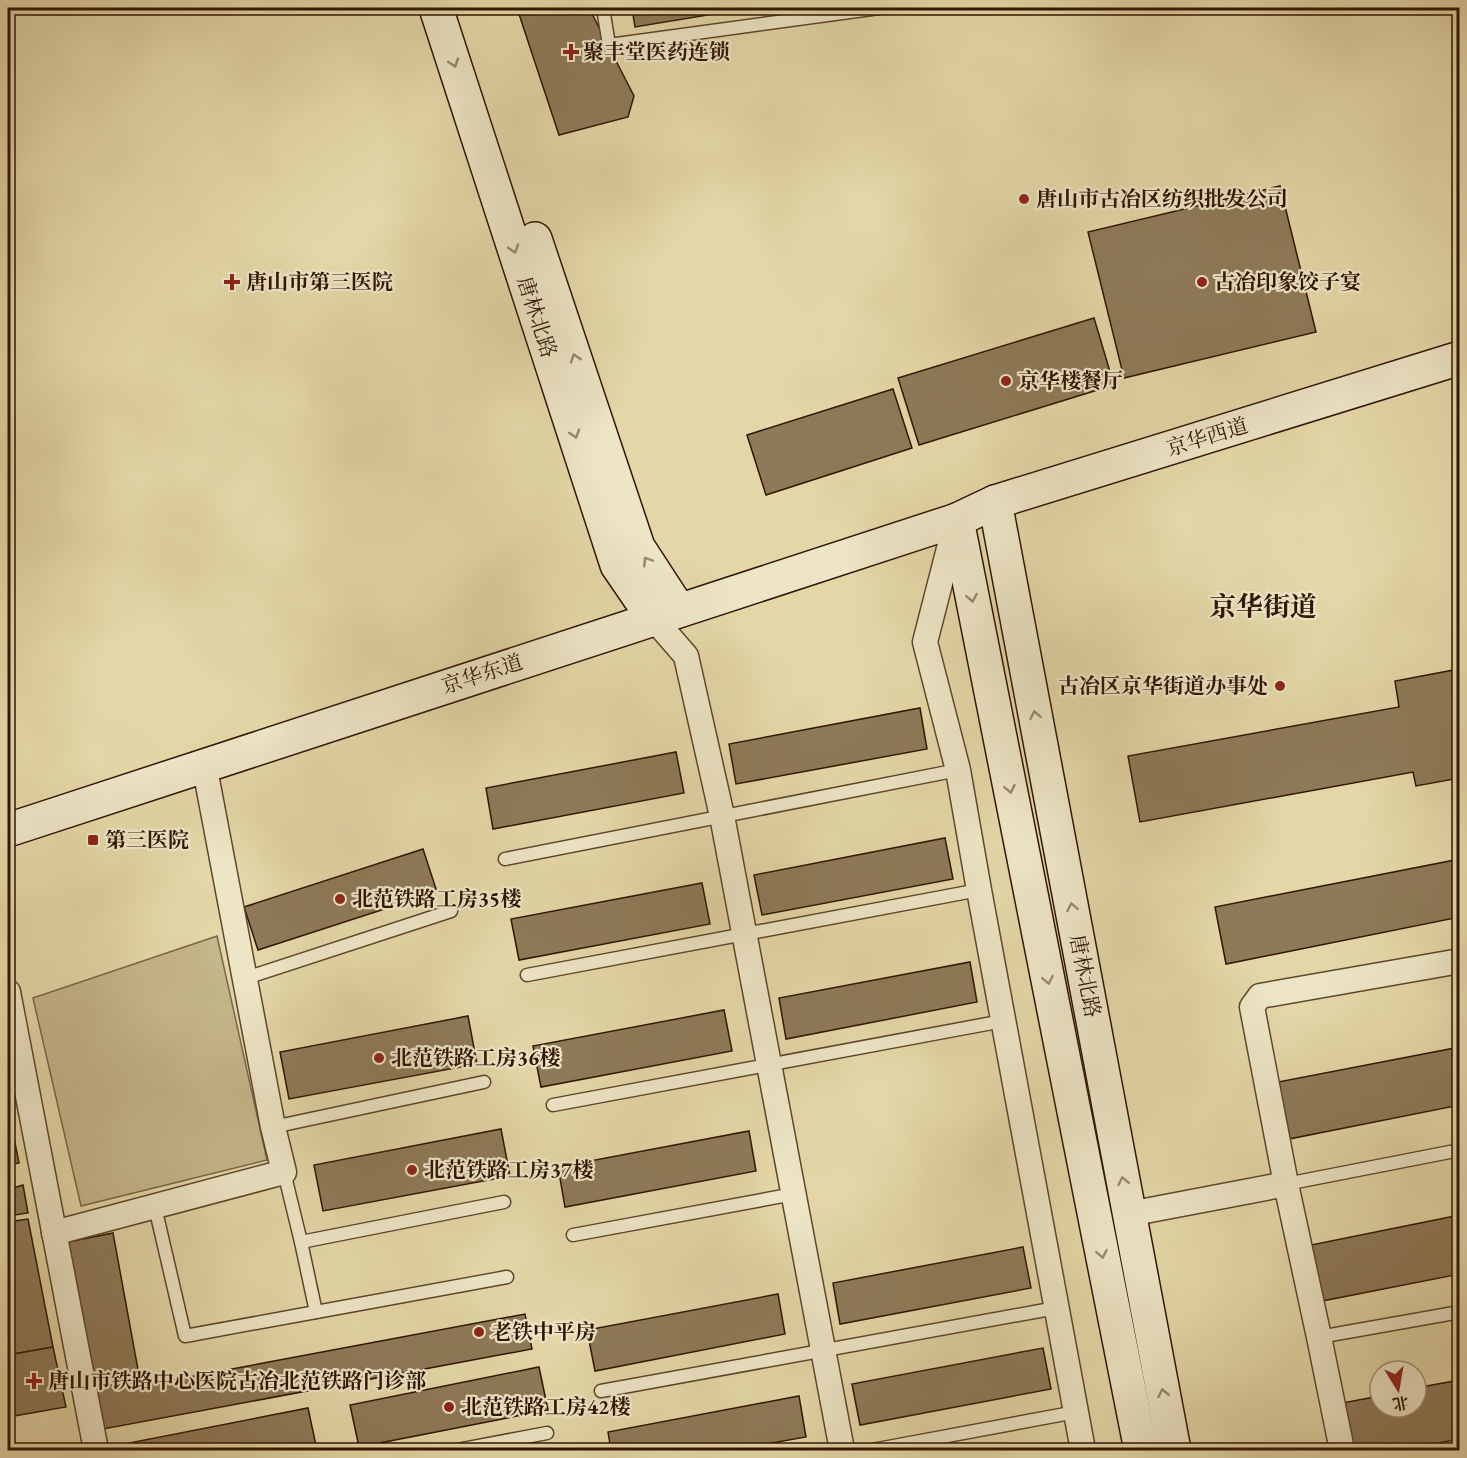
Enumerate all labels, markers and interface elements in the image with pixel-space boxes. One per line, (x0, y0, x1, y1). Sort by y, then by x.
place label: 聚丰堂医药连锁 (583, 38, 730, 65)
marker: 聚丰堂医药连锁 (564, 45, 578, 59)
one-way arrow (447, 57, 459, 68)
place label: 唐山市古冶区纺织批发公司 (1036, 185, 1288, 212)
marker: 唐山市古冶区纺织批发公司 (1017, 192, 1031, 206)
one-way arrow (507, 243, 519, 254)
place label: 唐山市第三医院 (246, 268, 393, 295)
place label: 古冶印象饺子宴 (1214, 268, 1361, 295)
marker: 唐山市第三医院 (223, 273, 241, 291)
street label: 唐林北路 (512, 273, 563, 361)
marker: 古冶印象饺子宴 (1195, 275, 1209, 289)
one-way arrow (570, 353, 582, 364)
place label: 京华楼餐厅 (1018, 367, 1123, 394)
marker: 京华楼餐厅 (999, 374, 1013, 388)
street label: 京华西道 (1163, 411, 1251, 462)
one-way arrow (567, 428, 580, 439)
one-way arrow (644, 557, 655, 568)
district label: 京华街道 (1209, 589, 1317, 624)
one-way arrow (965, 593, 978, 603)
street label: 京华东道 (438, 648, 526, 699)
place label: 古冶区京华街道办事处 (1058, 672, 1268, 699)
marker: 古冶区京华街道办事处 (1273, 679, 1287, 693)
one-way arrow (1030, 710, 1042, 720)
one-way arrow (1003, 784, 1016, 794)
place label: 第三医院 (105, 826, 189, 853)
marker: 第三医院 (86, 833, 100, 847)
place label: 北范铁路工房35楼 (352, 885, 521, 912)
marker: 北范铁路工房35楼 (333, 892, 347, 906)
one-way arrow (1066, 902, 1078, 911)
street label: 唐林北路 (1064, 932, 1107, 1020)
one-way arrow (1041, 975, 1054, 985)
place label: 北范铁路工房36楼 (391, 1044, 560, 1071)
marker: 北范铁路工房36楼 (372, 1051, 386, 1065)
place label: 北范铁路工房37楼 (424, 1156, 593, 1183)
marker: 北范铁路工房37楼 (405, 1163, 419, 1177)
one-way arrow (1117, 1176, 1130, 1186)
one-way arrow (1095, 1249, 1108, 1259)
place label: 老铁中平房 (491, 1318, 596, 1345)
marker: 老铁中平房 (472, 1325, 486, 1339)
north arrow (1368, 1359, 1428, 1419)
place label: 唐山市铁路中心医院古冶北范铁路门诊部 (48, 1367, 426, 1394)
marker: 唐山市铁路中心医院古冶北范铁路门诊部 (25, 1372, 43, 1390)
one-way arrow (1157, 1388, 1170, 1398)
text: 北 (1391, 1391, 1411, 1415)
place label: 北范铁路工房42楼 (461, 1393, 630, 1420)
marker: 北范铁路工房42楼 (442, 1400, 456, 1414)

